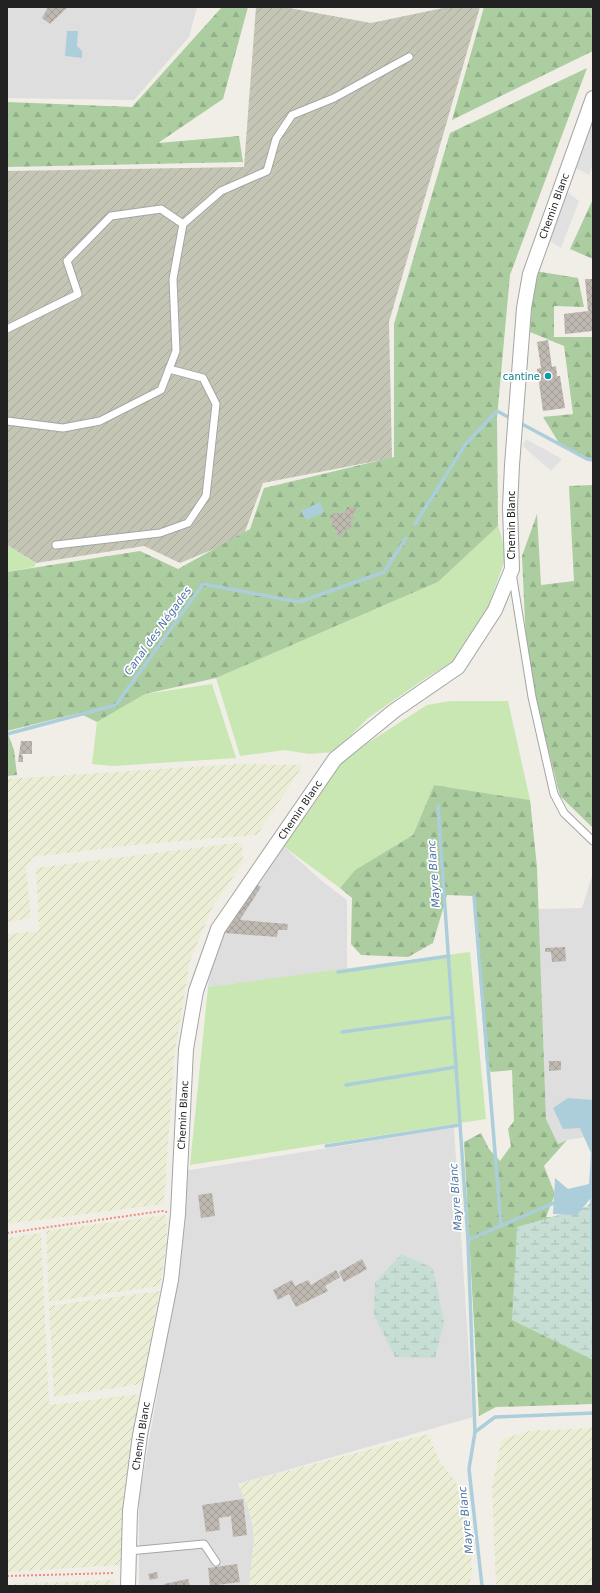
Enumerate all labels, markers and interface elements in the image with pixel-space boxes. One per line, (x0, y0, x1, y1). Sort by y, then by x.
street label: Chemin Blanc (537, 172, 571, 240)
place label: cantine (503, 371, 540, 382)
marker: cantine (543, 371, 553, 381)
street label: Chemin Blanc (506, 490, 517, 560)
water label: Canal des Négades (122, 584, 195, 678)
street label: Chemin Blanc (276, 778, 324, 842)
water label: Mayre Blanc (425, 840, 443, 908)
street label: Chemin Blanc (176, 1080, 190, 1150)
water label: Mayre Blanc (447, 1163, 465, 1231)
street label: Chemin Blanc (130, 1401, 152, 1471)
water label: Mayre Blanc (456, 1486, 476, 1554)

